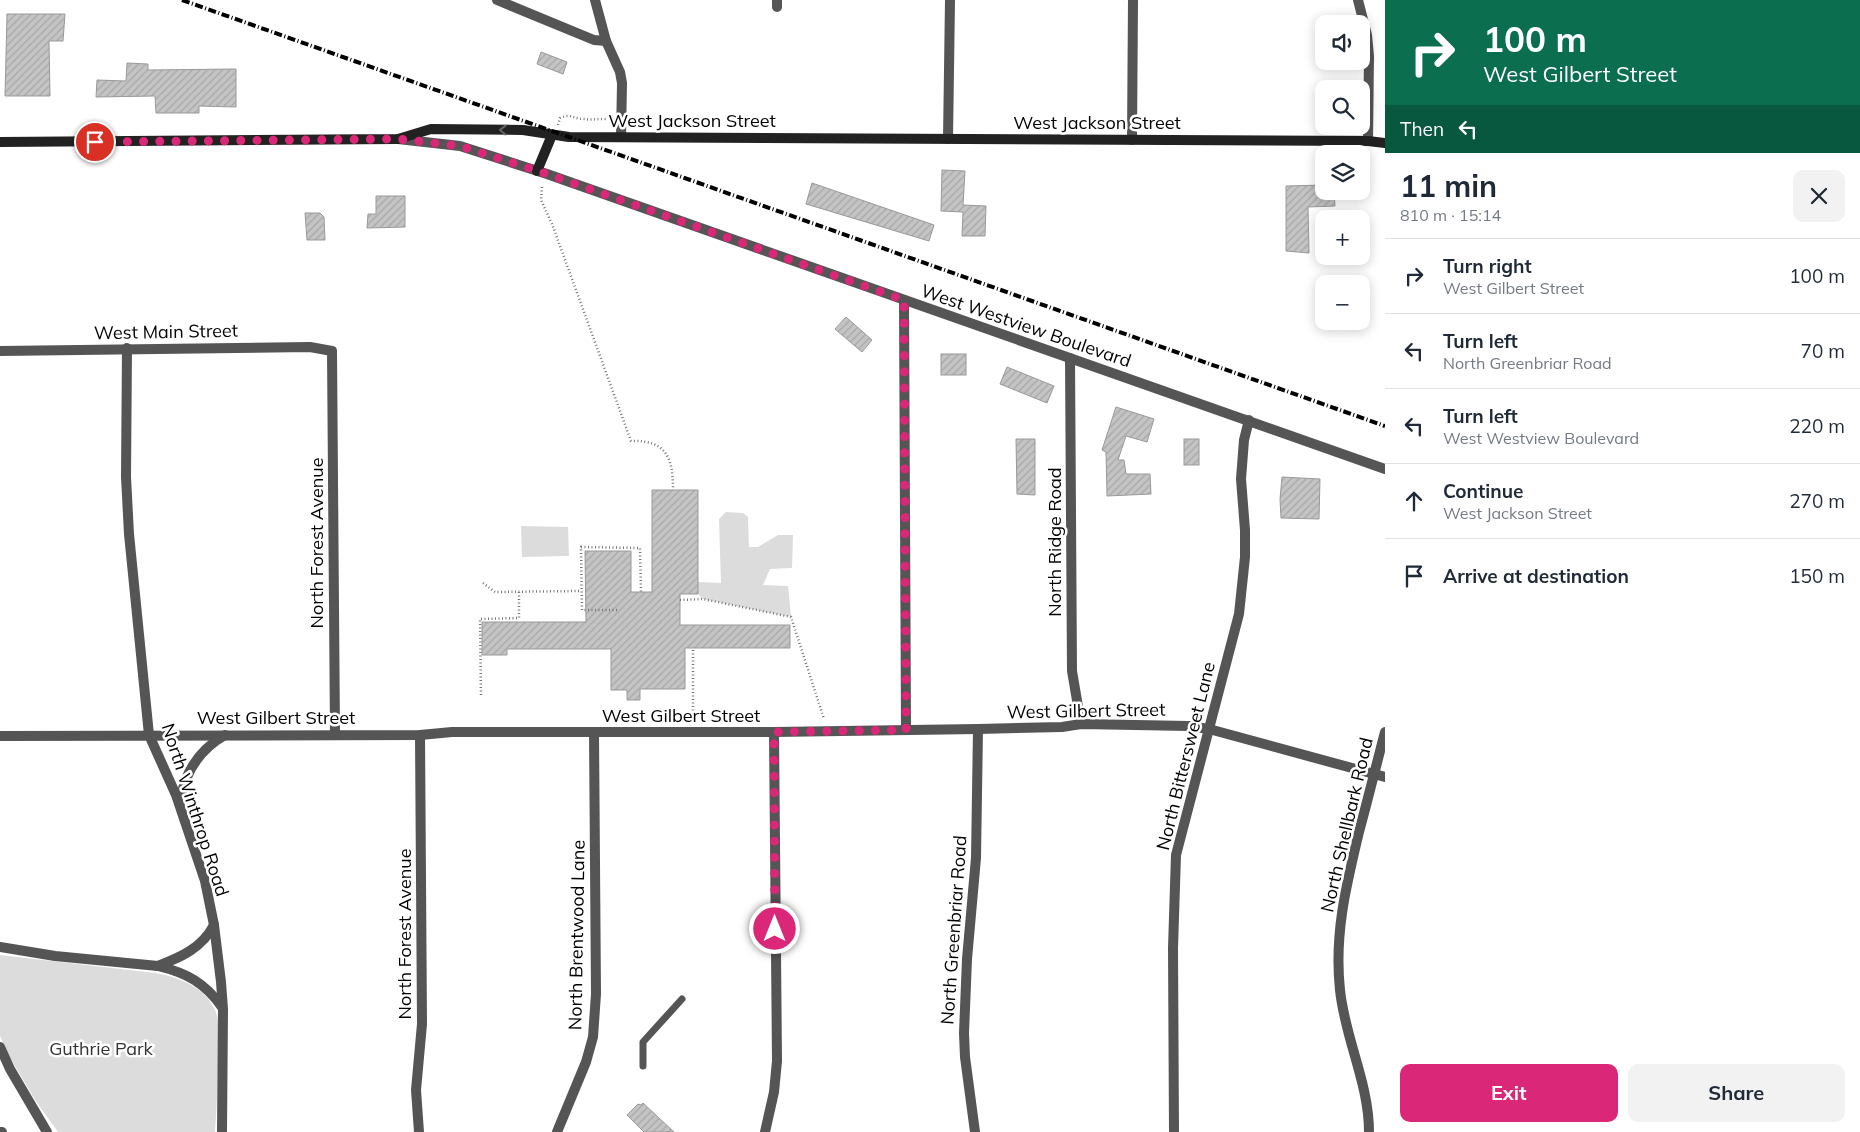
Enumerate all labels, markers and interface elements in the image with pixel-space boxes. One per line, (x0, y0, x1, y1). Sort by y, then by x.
map controls (1315, 15, 1370, 330)
button: sound (1315, 15, 1370, 70)
text: 100 m (1483, 17, 1587, 61)
icon: right (1400, 20, 1465, 85)
text: West Gilbert Street (1483, 60, 1677, 88)
button: search (1315, 80, 1370, 135)
street label: West Jackson Street (608, 109, 776, 132)
street label: West Jackson Street (1013, 111, 1181, 134)
icon: left (1454, 115, 1482, 143)
text: Then (1400, 117, 1444, 141)
pin (74, 121, 116, 163)
one-way arrow (499, 124, 507, 135)
icon: arrive (81, 128, 109, 156)
button: layers (1315, 145, 1370, 200)
text: 11 min (1400, 167, 1497, 205)
button: close (1793, 170, 1845, 222)
text: 810 m · 15:14 (1400, 205, 1501, 225)
button: + (1315, 210, 1370, 265)
text: Turn right (1443, 254, 1532, 278)
icon: right (1400, 262, 1428, 290)
text: 100 m (1789, 264, 1845, 288)
button: − (1315, 275, 1370, 330)
text: West Gilbert Street (1443, 278, 1584, 298)
street label: West Westview Boulevard (918, 279, 1134, 372)
street label: West Main Street (94, 319, 238, 344)
text: Turn left (1443, 329, 1518, 353)
icon: left (1400, 337, 1428, 365)
text: 70 m (1801, 339, 1845, 363)
text: North Greenbriar Road (1443, 353, 1612, 373)
text: Turn left (1443, 404, 1518, 428)
icon: left (1400, 412, 1428, 440)
text: 220 m (1789, 414, 1845, 438)
text: West Westview Boulevard (1443, 428, 1639, 448)
street label: North Forest Avenue (305, 457, 328, 629)
street label: North Ridge Road (1043, 467, 1066, 617)
text: Continue (1443, 479, 1523, 503)
icon: ahead (1400, 487, 1428, 515)
text: 270 m (1789, 489, 1845, 513)
text: West Jackson Street (1443, 503, 1592, 523)
icon: arrive (1400, 562, 1428, 590)
text: Arrive at destination (1443, 564, 1629, 588)
text: 150 m (1789, 564, 1845, 588)
street label: North Bittersweet Lane (1151, 659, 1220, 852)
street label: West Gilbert Street (1006, 698, 1166, 723)
street label: West Gilbert Street (602, 704, 760, 727)
street label: West Gilbert Street (197, 706, 355, 729)
street label: North Winthrop Road (157, 721, 234, 899)
street label: North Shellbark Road (1315, 735, 1378, 915)
street label: North Greenbriar Road (935, 835, 972, 1025)
street label: North Brentwood Lane (563, 840, 590, 1030)
street label: North Forest Avenue (393, 848, 416, 1020)
position arrow (748, 902, 800, 954)
park label: Guthrie Park (49, 1037, 154, 1060)
button: Exit (1400, 1064, 1618, 1122)
button: Share (1628, 1064, 1845, 1122)

